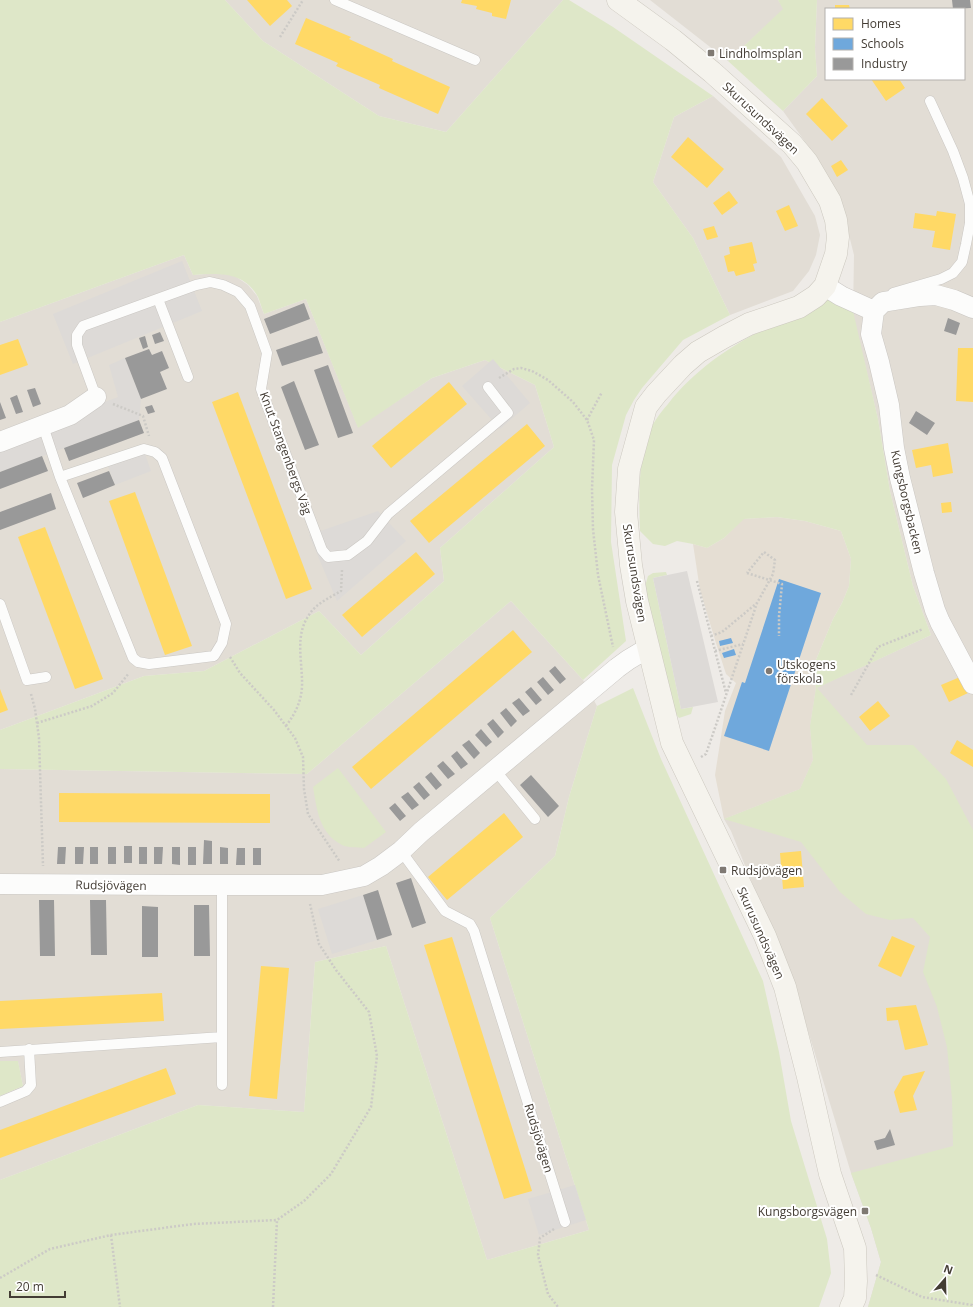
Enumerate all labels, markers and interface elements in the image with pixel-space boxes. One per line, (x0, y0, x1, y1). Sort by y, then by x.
legend (825, 8, 965, 80)
text: Homes (861, 15, 901, 32)
text: Schools (861, 35, 904, 52)
place label: Lindholmsplan (719, 45, 802, 62)
marker: Lindholmsplan (706, 48, 716, 58)
text: Industry (861, 55, 908, 72)
street label: Skurusundsvägen (719, 78, 803, 158)
street label: Knut Stangenbergs Väg (256, 389, 316, 517)
street label: Kungsborgsbacken (887, 448, 927, 556)
street label: Skurusundsvägen (619, 523, 651, 623)
place label: Utskogens förskola (777, 656, 836, 687)
marker: Utskogens förskola (764, 666, 774, 676)
place label: Rudsjövägen (731, 862, 802, 879)
marker: Rudsjövägen (718, 865, 728, 875)
street label: Rudsjövägen (75, 876, 147, 894)
street label: Skurusundsvägen (733, 884, 789, 982)
street label: Rudsjövägen (520, 1101, 558, 1175)
place label: Kungsborgsvägen (758, 1203, 857, 1220)
marker: Kungsborgsvägen (860, 1206, 870, 1216)
north arrow (925, 1259, 965, 1299)
text: N (942, 1261, 955, 1278)
scale bar (10, 1273, 65, 1299)
text: 20 m (16, 1278, 44, 1295)

